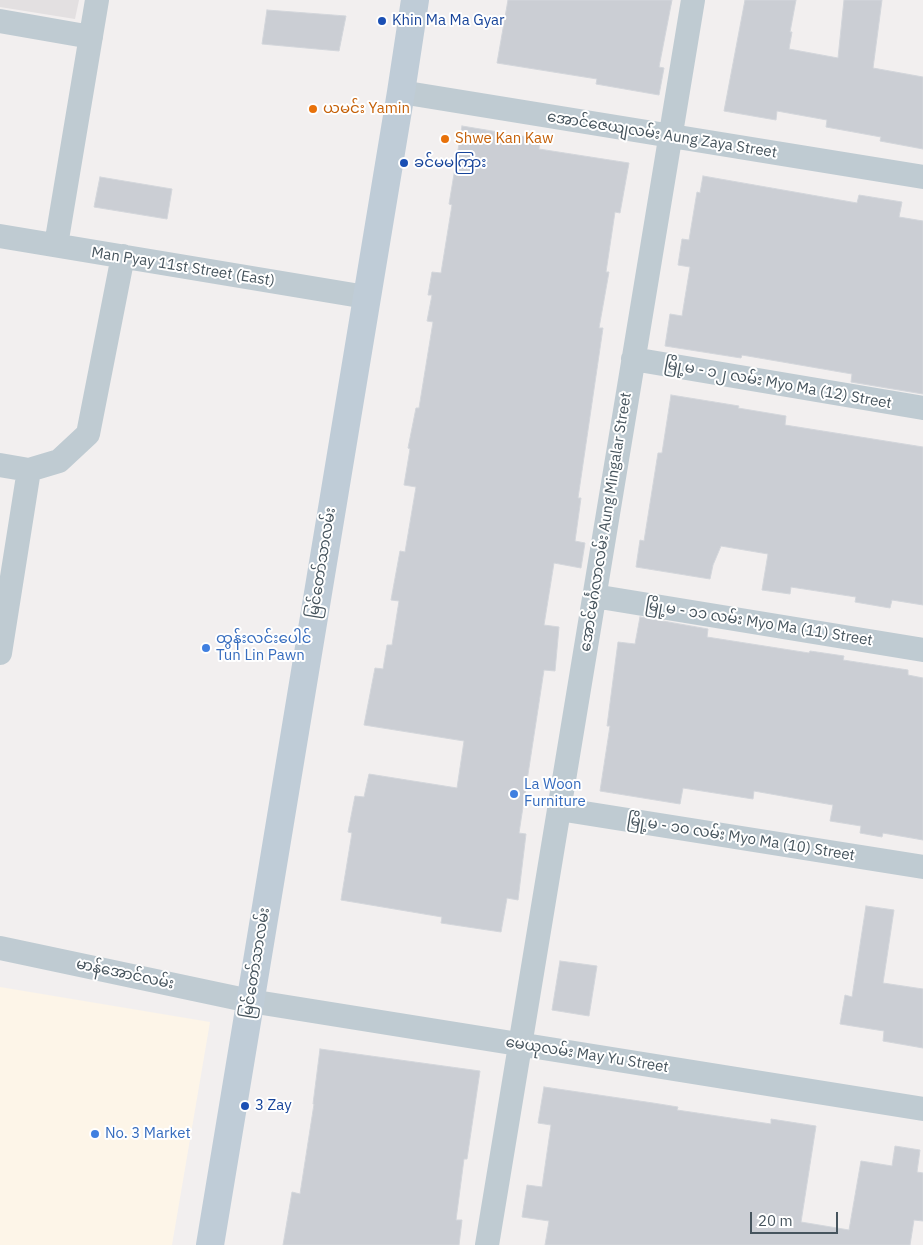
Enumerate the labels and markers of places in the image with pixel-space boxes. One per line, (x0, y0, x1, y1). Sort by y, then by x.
place label: Khin Ma Ma Gyar (392, 12, 505, 30)
marker: Khin Ma Ma Gyar (376, 15, 388, 27)
place label: ယမင်း Yamin (323, 100, 410, 118)
marker: ယမင်း Yamin (307, 103, 319, 115)
place label: Shwe Kan Kaw (455, 130, 554, 148)
marker: Shwe Kan Kaw (439, 133, 451, 145)
place label: ခင်မမကြား (414, 154, 486, 172)
marker: ခင်မမကြား (398, 157, 410, 169)
place label: ထွန်းလင်းပေါင် Tun Lin Pawn (216, 630, 312, 665)
marker: ထွန်းလင်းပေါင် Tun Lin Pawn (200, 642, 212, 654)
place label: La Woon Furniture (524, 776, 586, 811)
marker: La Woon Furniture (508, 788, 520, 800)
place label: 3 Zay (255, 1097, 292, 1115)
marker: 3 Zay (239, 1100, 251, 1112)
place label: No. 3 Market (105, 1125, 191, 1143)
marker: No. 3 Market (89, 1128, 101, 1140)

